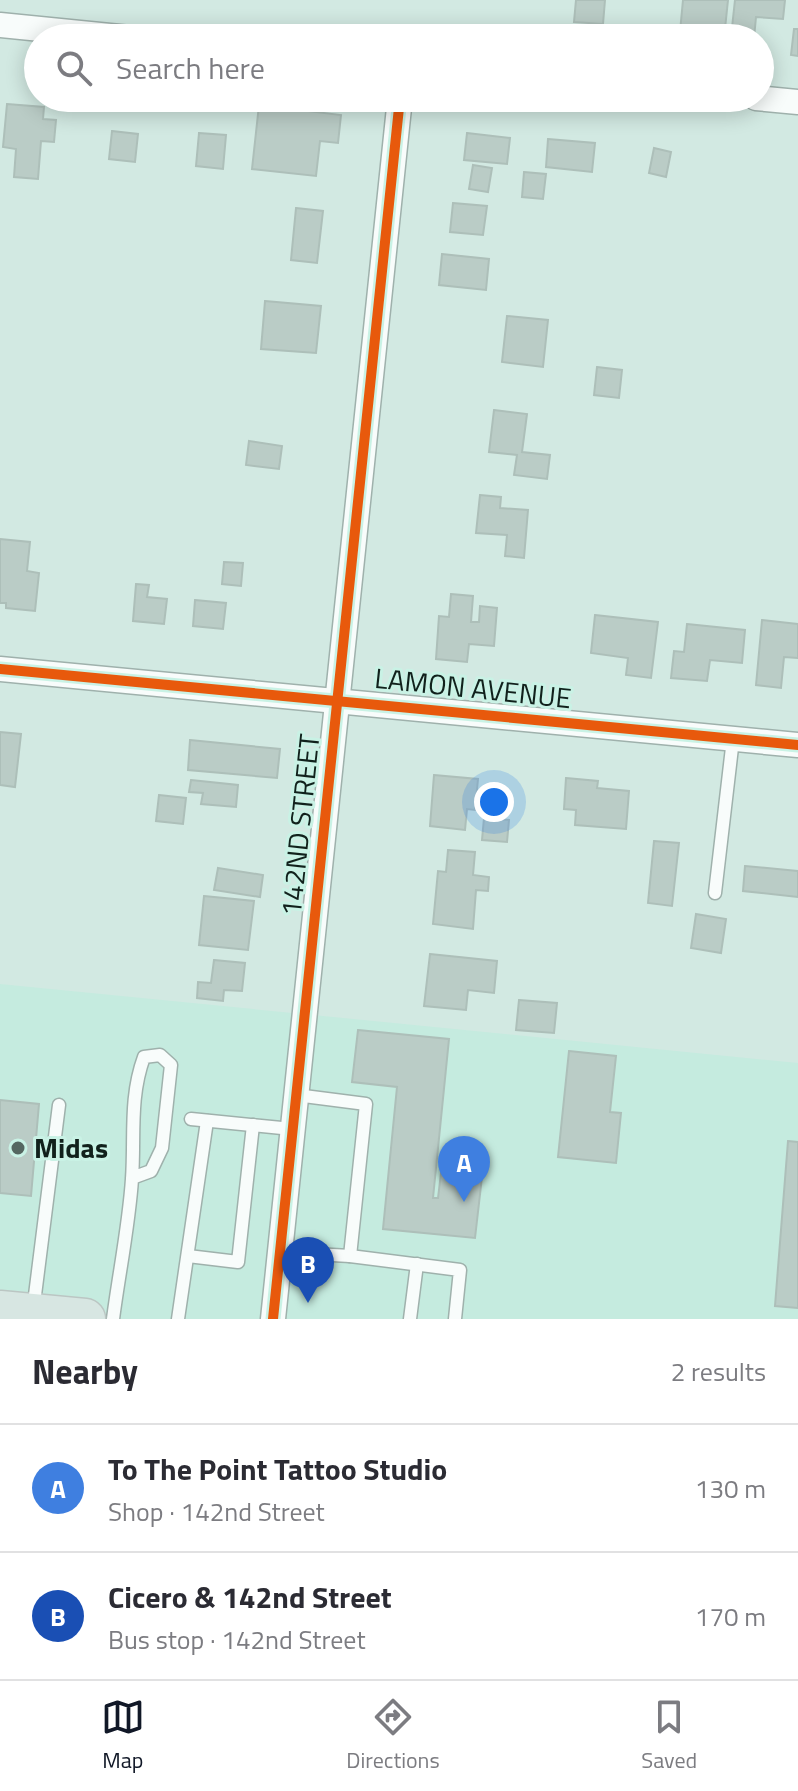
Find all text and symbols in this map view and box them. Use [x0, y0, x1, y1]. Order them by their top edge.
search box [24, 24, 774, 112]
text: Search here [116, 45, 265, 91]
icon: search [52, 46, 96, 90]
street label: LAMON AVENUE [373, 656, 573, 719]
street label: 142ND STREET [269, 731, 330, 918]
your location [474, 782, 514, 822]
place label: Midas [34, 1126, 108, 1169]
pin: A [438, 1136, 490, 1202]
marker: Midas [9, 1139, 27, 1157]
pin: B [282, 1237, 334, 1303]
text: Nearby [32, 1345, 138, 1397]
text: 2 results [671, 1352, 766, 1391]
text: To The Point Tattoo Studio [108, 1446, 447, 1492]
text: A [50, 1469, 66, 1508]
text: 130 m [695, 1469, 766, 1508]
text: Shop · 142nd Street [108, 1492, 325, 1531]
text: Cicero & 142nd Street [108, 1574, 392, 1620]
text: B [50, 1597, 66, 1636]
text: 170 m [695, 1597, 766, 1636]
text: Bus stop · 142nd Street [108, 1620, 366, 1659]
tab: Map [101, 1695, 145, 1777]
tab: Directions [346, 1695, 440, 1777]
tab: Saved [641, 1695, 697, 1777]

